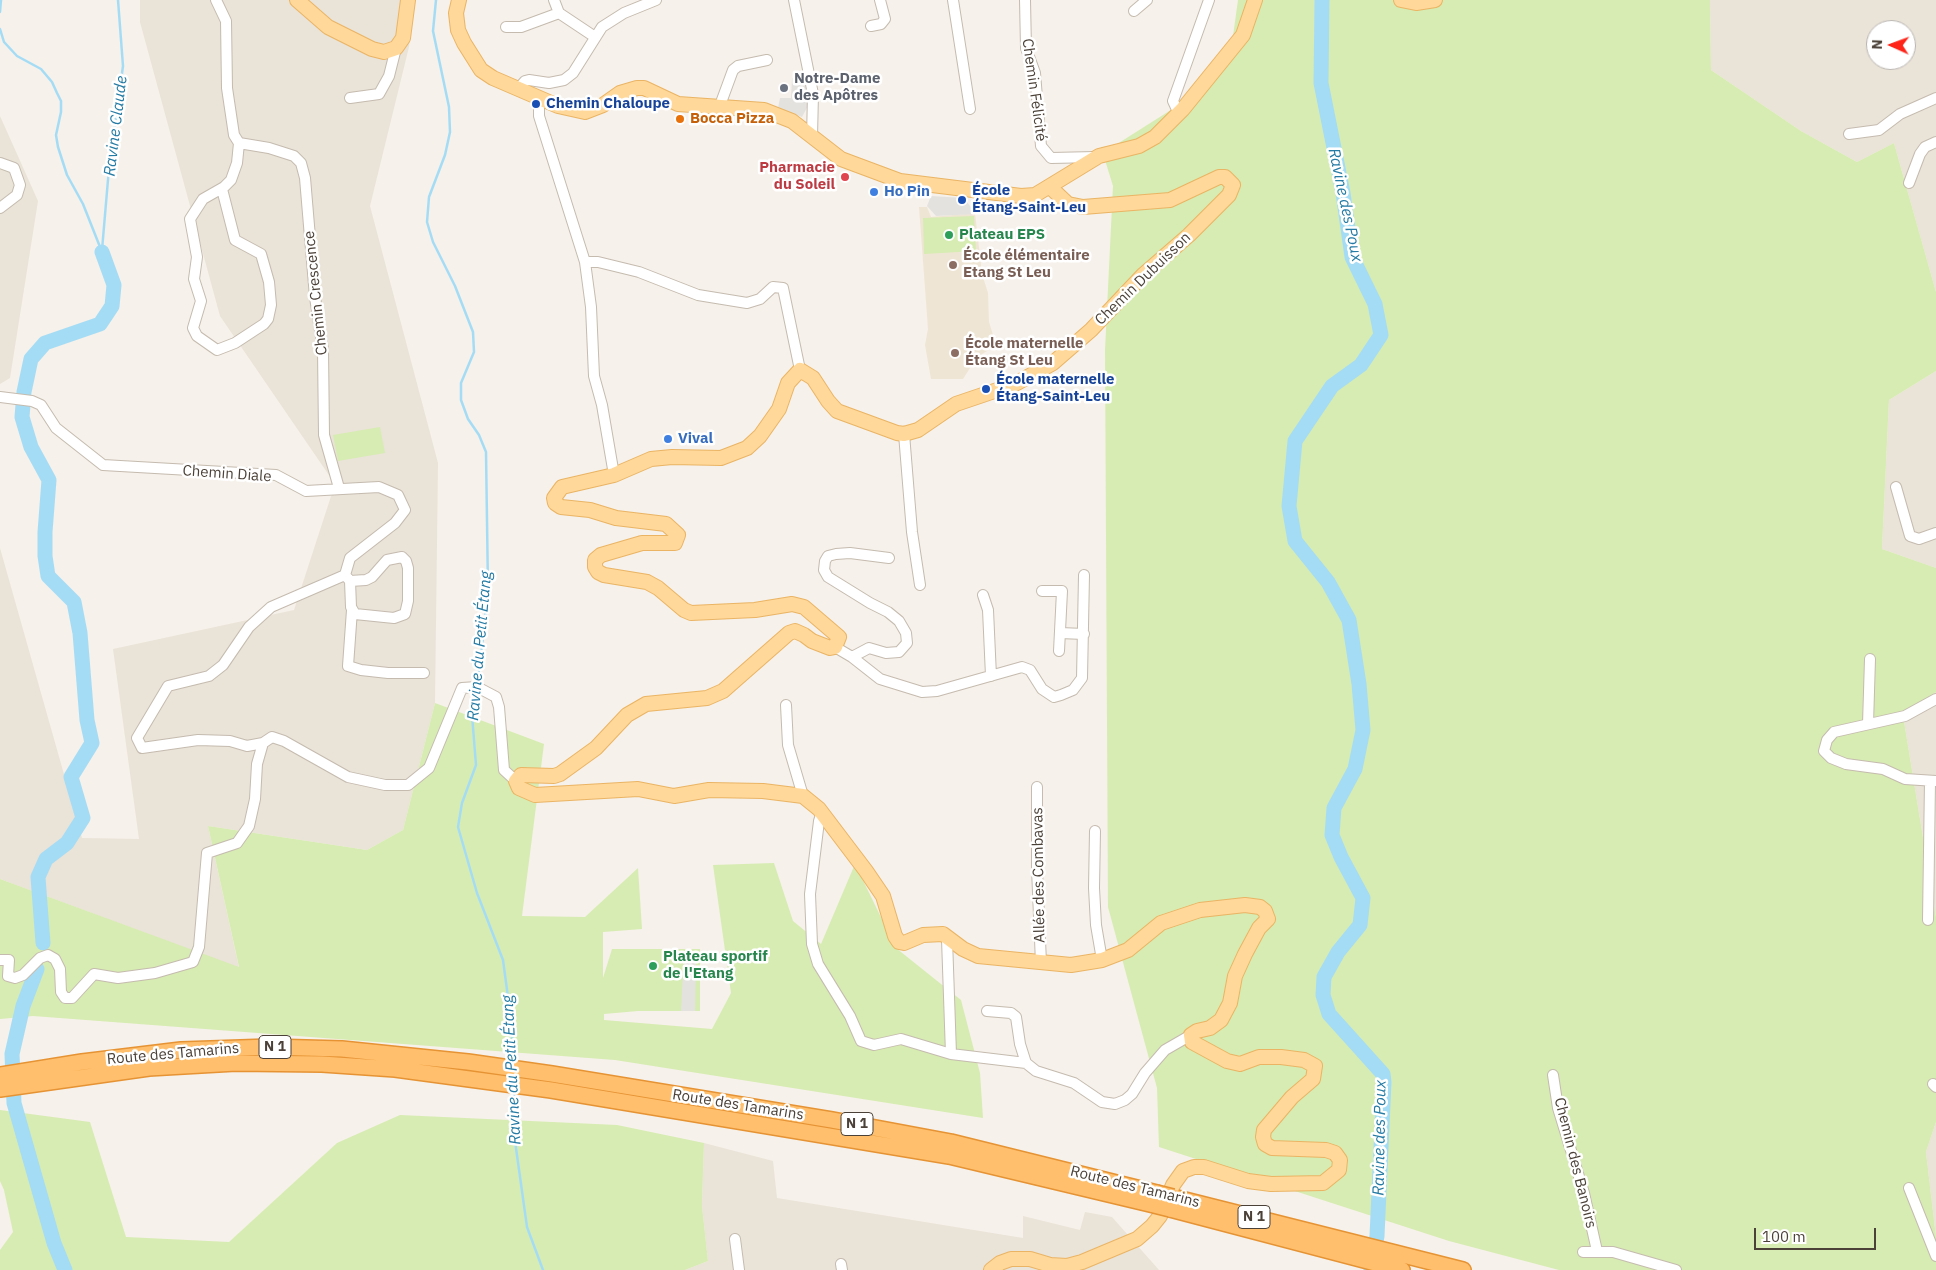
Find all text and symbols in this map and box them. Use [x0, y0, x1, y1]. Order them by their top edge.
north arrow [1866, 20, 1916, 70]
street label: Chemin Félicité [1018, 37, 1050, 143]
text: N [1868, 39, 1886, 50]
place label: Notre-Dame des Apôtres [794, 70, 880, 105]
water label: Ravine Claude [100, 75, 132, 177]
marker: Notre-Dame des Apôtres [778, 82, 790, 94]
place label: Chemin Chaloupe [546, 95, 670, 113]
marker: Chemin Chaloupe [530, 98, 542, 110]
place label: Bocca Pizza [690, 110, 774, 128]
marker: Bocca Pizza [674, 113, 686, 125]
water label: Ravine des Poux [1324, 147, 1366, 263]
place label: Pharmacie du Soleil [759, 159, 835, 194]
marker: Pharmacie du Soleil [839, 171, 851, 183]
place label: École Étang-Saint-Leu [972, 182, 1086, 217]
place label: Ho Pin [884, 183, 930, 201]
marker: Ho Pin [868, 186, 880, 198]
marker: École Étang-Saint-Leu [956, 194, 968, 206]
place label: Plateau EPS [959, 226, 1045, 244]
marker: Plateau EPS [943, 229, 955, 241]
street label: Chemin Dubuisson [1091, 229, 1195, 329]
street label: Chemin Crescence [301, 230, 331, 356]
place label: École élémentaire Etang St Leu [963, 247, 1090, 282]
marker: École élémentaire Etang St Leu [947, 259, 959, 271]
place label: École maternelle Étang St Leu [965, 335, 1083, 370]
marker: École maternelle Étang St Leu [949, 347, 961, 359]
place label: École maternelle Étang-Saint-Leu [996, 371, 1114, 406]
marker: École maternelle Étang-Saint-Leu [980, 383, 992, 395]
place label: Vival [678, 430, 713, 448]
marker: Vival [662, 433, 674, 445]
street label: Chemin Diale [182, 462, 272, 486]
water label: Ravine du Petit Étang [464, 570, 496, 722]
street label: Allée des Combavas [1029, 807, 1049, 943]
place label: Plateau sportif de l'Etang [663, 948, 768, 983]
marker: Plateau sportif de l'Etang [647, 960, 659, 972]
water label: Ravine du Petit Étang [498, 995, 526, 1145]
road number: N 1 [259, 1036, 291, 1058]
street label: Route des Tamarins [106, 1039, 240, 1069]
water label: Ravine des Poux [1369, 1080, 1391, 1196]
street label: Route des Tamarins [671, 1086, 805, 1124]
street label: Chemin des Banoirs [1550, 1096, 1600, 1230]
road number: N 1 [841, 1112, 873, 1136]
street label: Route des Tamarins [1068, 1162, 1202, 1212]
road number: N 1 [1238, 1206, 1270, 1228]
scale bar [1756, 1218, 1878, 1250]
text: 100 m [1762, 1227, 1806, 1246]

